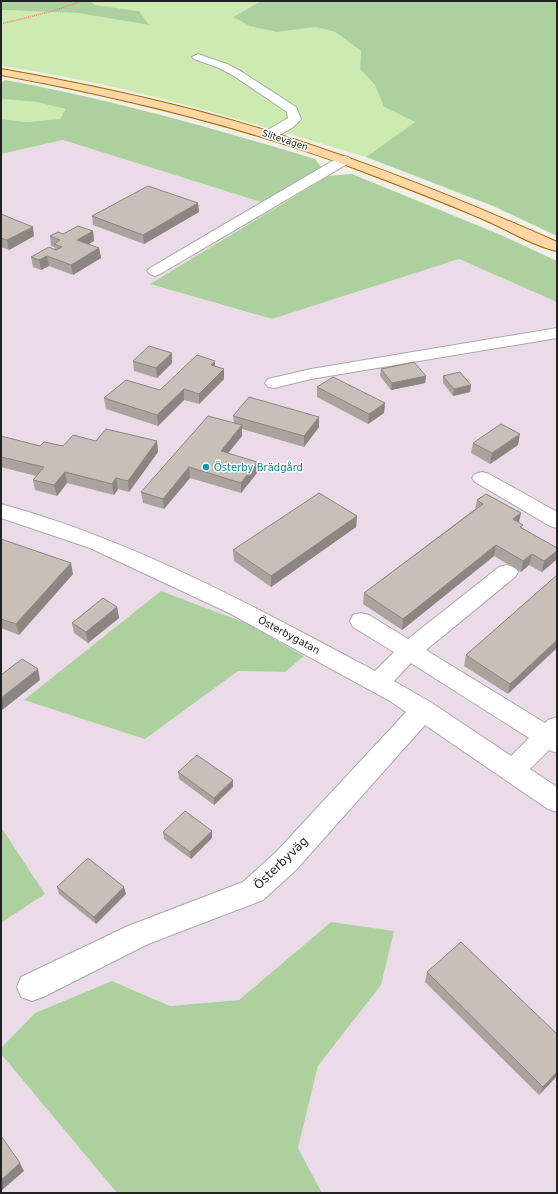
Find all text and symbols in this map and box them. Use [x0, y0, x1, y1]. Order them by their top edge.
street label: Slitevägen [261, 128, 309, 152]
place label: Österby Brädgård [214, 461, 303, 473]
marker: Österby Brädgård [201, 462, 211, 472]
street label: Österbygatan [256, 613, 322, 656]
street label: Österbyväg [250, 832, 311, 892]

